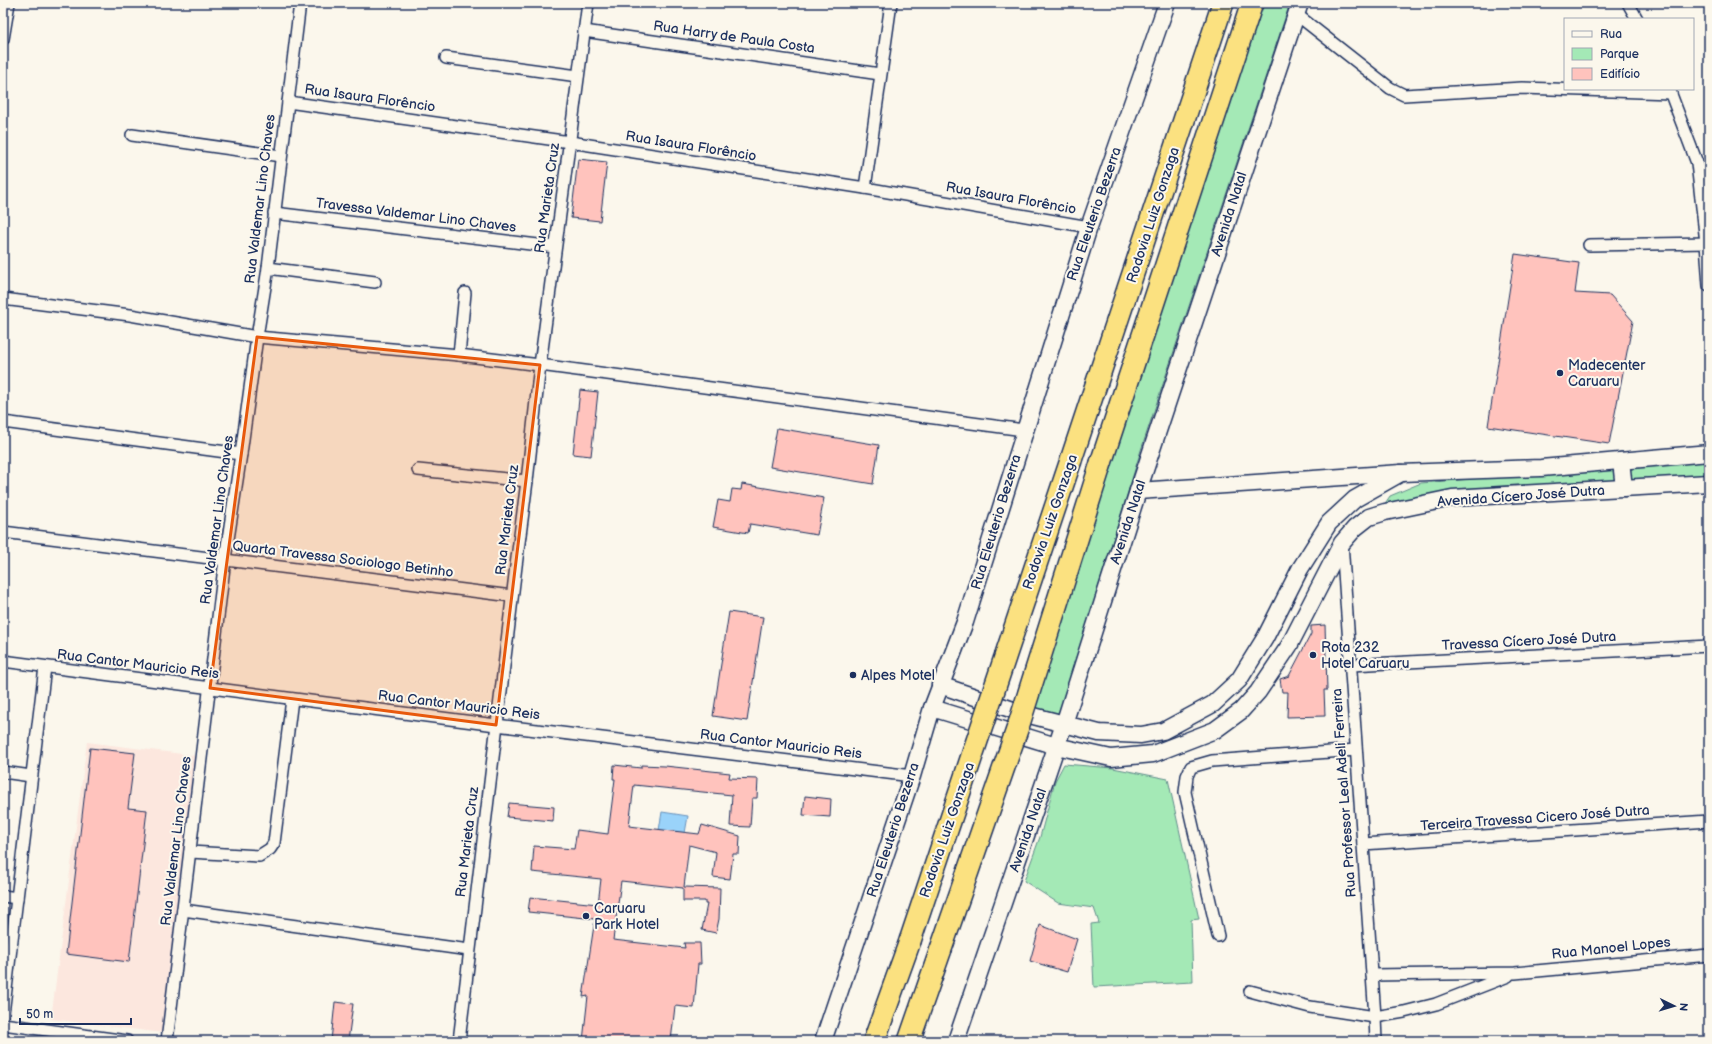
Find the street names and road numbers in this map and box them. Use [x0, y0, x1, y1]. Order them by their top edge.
street label: Rua Harry de Paula Costa [652, 17, 816, 57]
street label: Rua Isaura Florêncio [303, 80, 437, 116]
street label: Rua Valdemar Lino Chaves [241, 113, 279, 285]
street label: Rua Isaura Florêncio [624, 127, 758, 165]
street label: Rua Marieta Cruz [531, 141, 563, 254]
street label: Rua Eleuterio Bezerra [1063, 145, 1125, 283]
street label: Rodovia Luiz Gonzaga [1123, 145, 1183, 285]
street label: Avenida Natal [1207, 170, 1251, 258]
street label: Rua Isaura Florêncio [945, 178, 1078, 218]
street label: Travessa Valdemar Lino Chaves [315, 194, 517, 236]
street label: Rua Valdemar Lino Chaves [197, 434, 237, 606]
street label: Rua Eleuterio Bezerra [967, 452, 1025, 592]
street label: Rodovia Luiz Gonzaga [1019, 452, 1081, 592]
street label: Rua Marieta Cruz [492, 463, 522, 576]
street label: Avenida Natal [1106, 478, 1150, 566]
street label: Avenida Cícero José Dutra [1437, 482, 1605, 510]
street label: Quarta Travessa Sociologo Betinho [232, 537, 455, 581]
street label: Travessa Cícero José Dutra [1441, 628, 1617, 654]
street label: Rua Cantor Mauricio Reis [56, 646, 220, 682]
street label: Rua Cantor Mauricio Reis [377, 687, 541, 723]
street label: Rua Professor Leal Adeli Ferreira [1328, 688, 1360, 898]
street label: Rua Cantor Mauricio Reis [699, 726, 863, 762]
street label: Rua Valdemar Lino Chaves [157, 755, 195, 927]
street label: Rodovia Luiz Gonzaga [916, 760, 978, 900]
street label: Rua Eleuterio Bezerra [863, 761, 923, 899]
street label: Rua Marieta Cruz [452, 785, 482, 898]
street label: Avenida Natal [1006, 786, 1050, 874]
street label: Terceira Travessa Cicero José Dutra [1420, 802, 1650, 834]
street label: Rua Manoel Lopes [1551, 933, 1671, 963]

